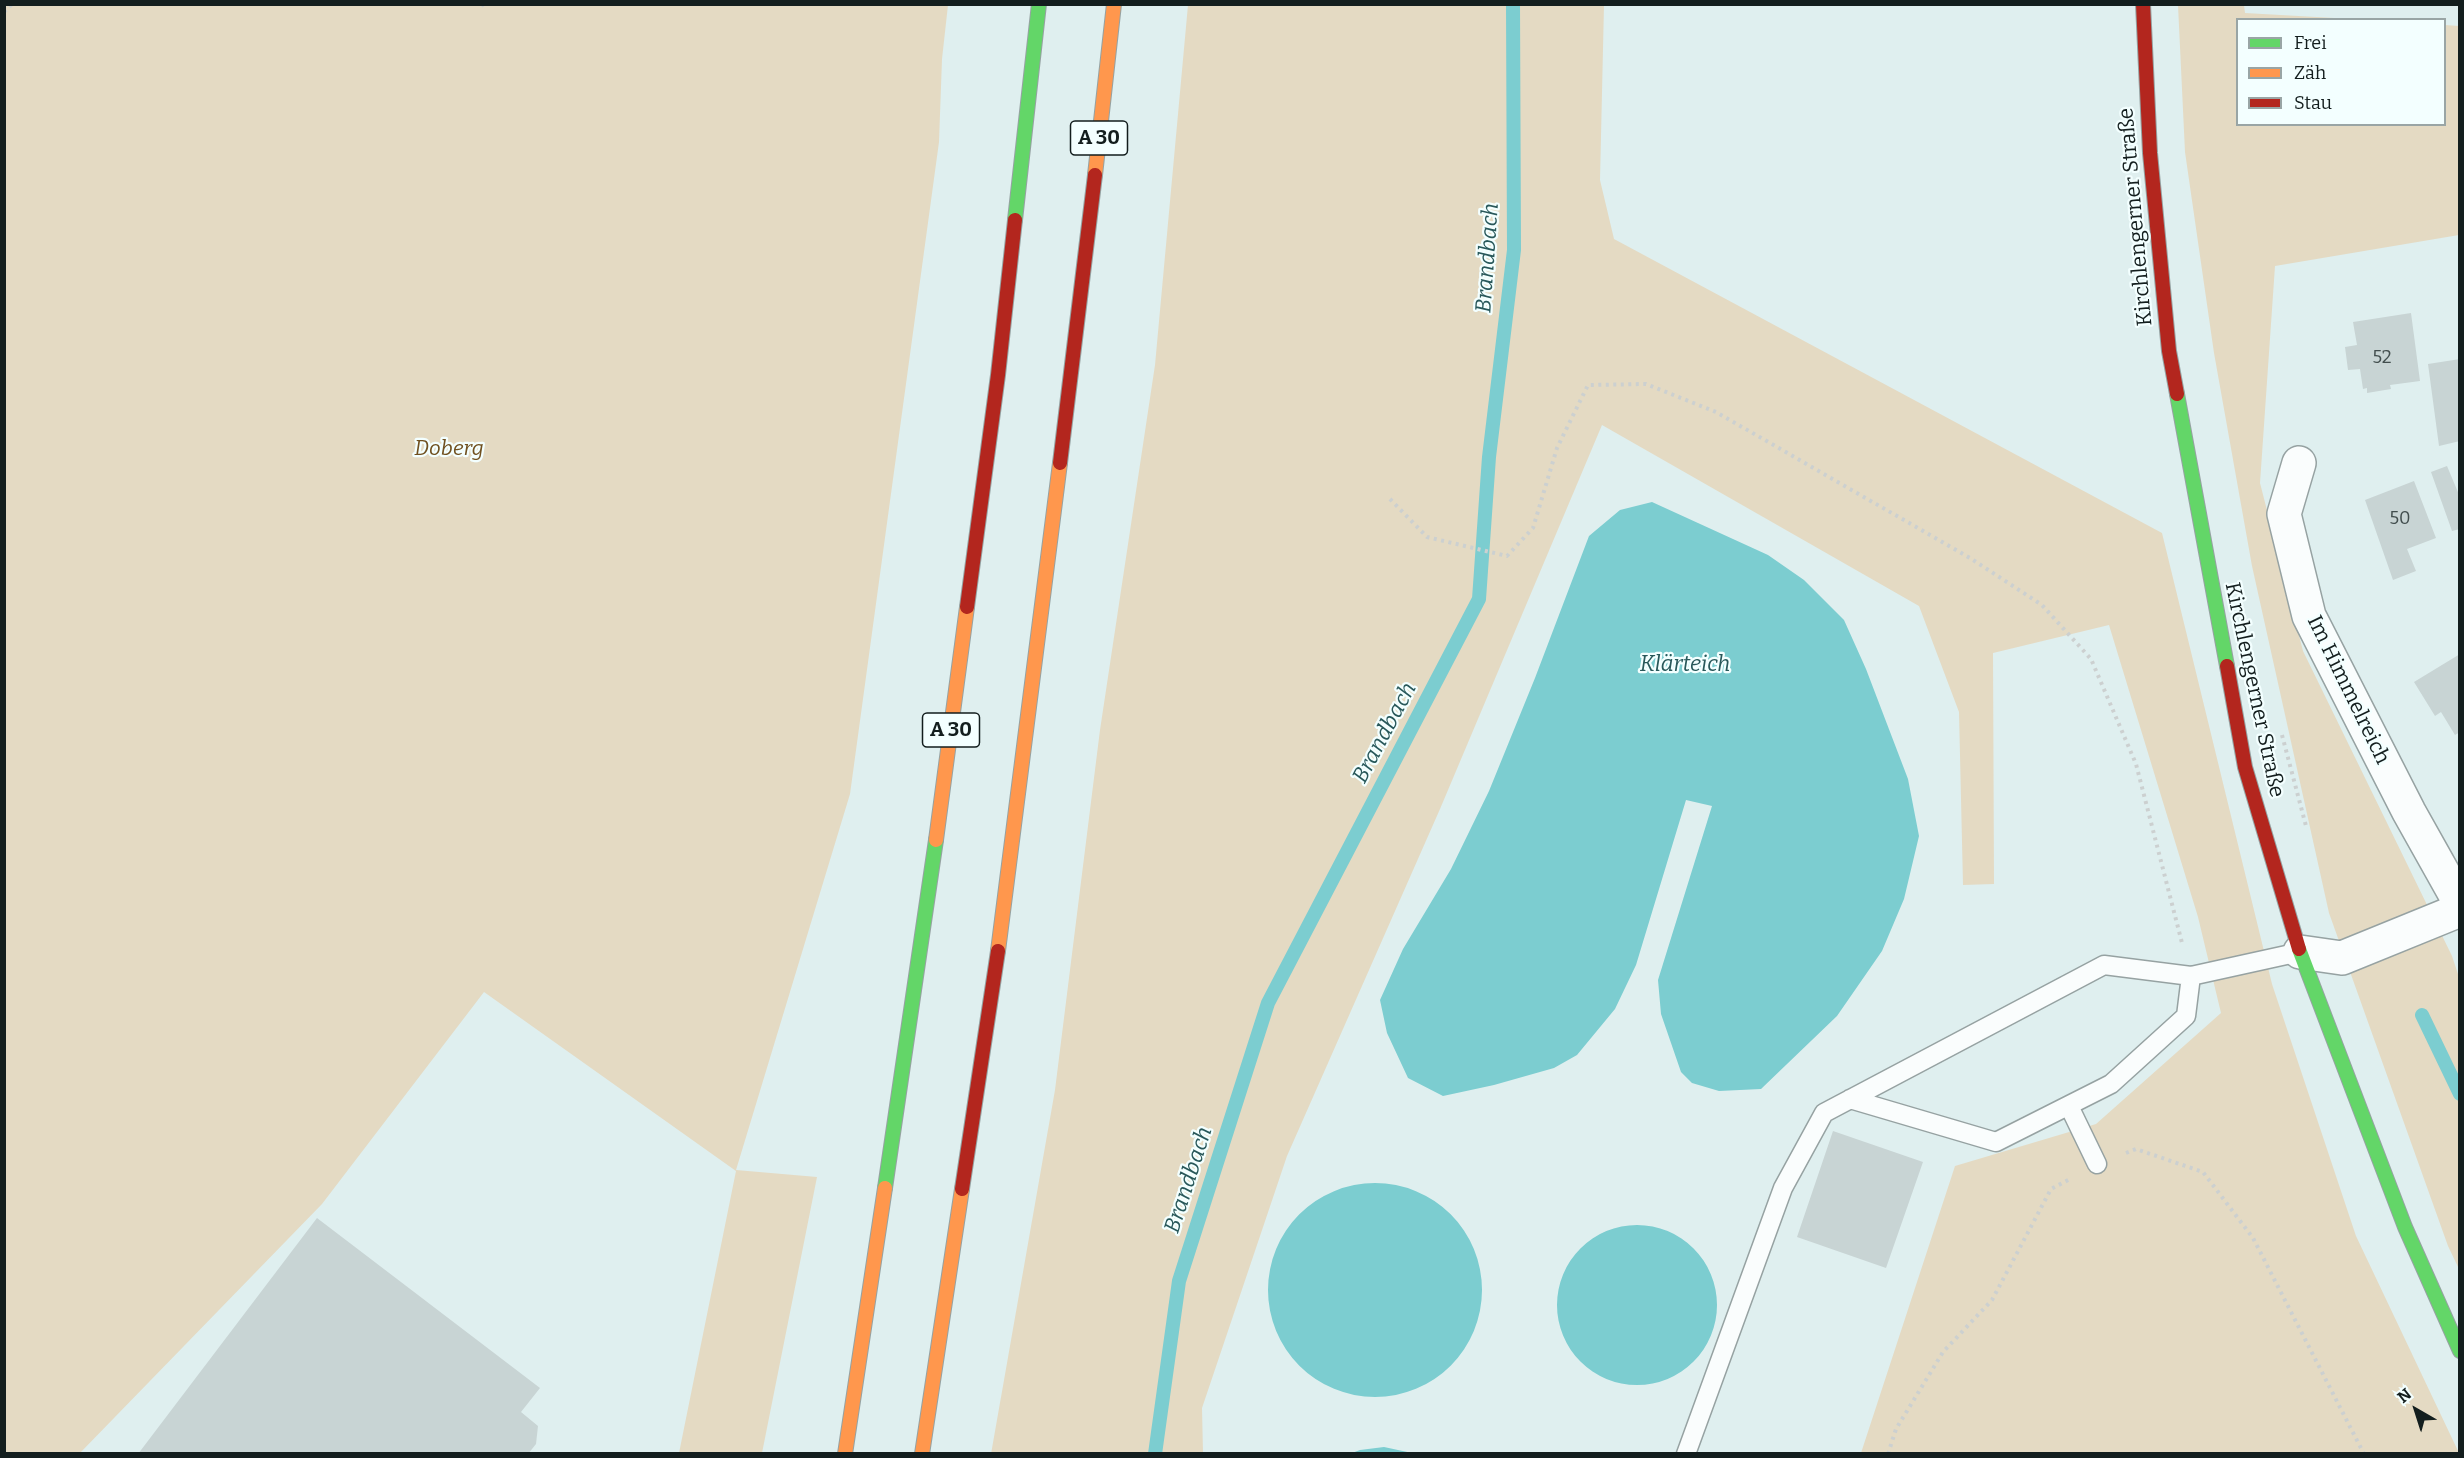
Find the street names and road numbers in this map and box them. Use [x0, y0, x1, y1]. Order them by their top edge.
street label: Kirchlengerner Straße [2114, 107, 2158, 327]
road number: A 30 [1070, 121, 1128, 155]
street label: Kirchlengerner Straße [2219, 580, 2289, 800]
street label: Im Himmelreich [2301, 612, 2395, 768]
road number: A 30 [922, 713, 980, 747]

